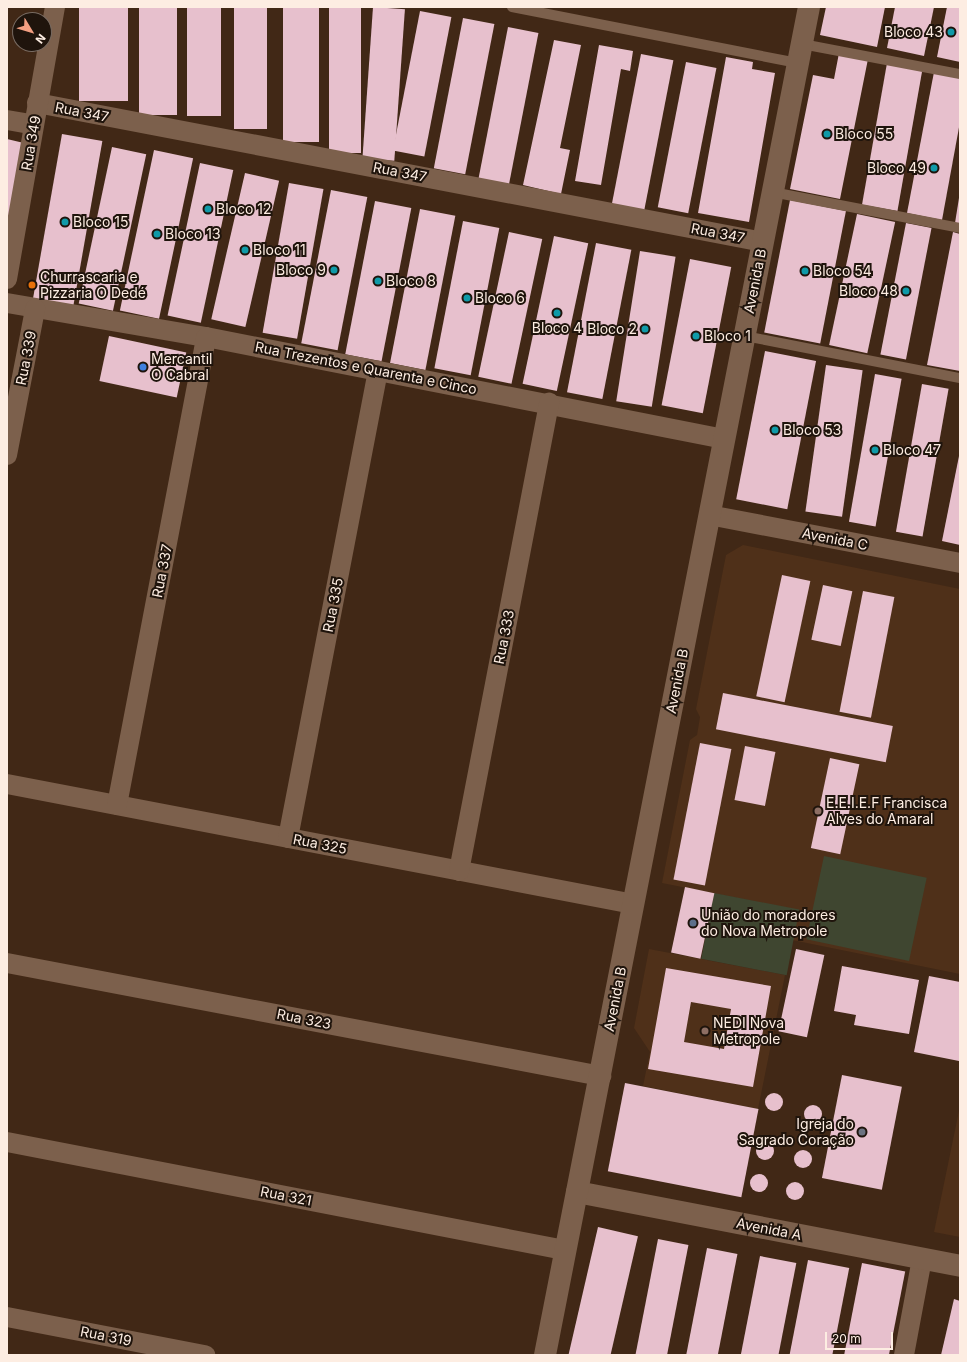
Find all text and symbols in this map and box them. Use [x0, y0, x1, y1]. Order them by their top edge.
north arrow [12, 12, 52, 52]
place label: Bloco 43 [884, 24, 943, 40]
marker: Bloco 43 [946, 27, 956, 37]
text: N [33, 31, 49, 46]
street label: Rua 347 [54, 99, 110, 125]
street label: Rua 349 [18, 114, 44, 172]
place label: Bloco 55 [835, 126, 893, 142]
marker: Bloco 55 [822, 129, 832, 139]
street label: Rua 347 [372, 159, 428, 185]
place label: Bloco 49 [867, 160, 926, 176]
marker: Bloco 49 [929, 163, 939, 173]
place label: Bloco 12 [216, 201, 272, 217]
marker: Bloco 12 [203, 204, 213, 214]
place label: Bloco 15 [73, 214, 128, 230]
marker: Bloco 15 [60, 217, 70, 227]
street label: Rua 347 [690, 220, 746, 246]
place label: Bloco 13 [165, 226, 221, 242]
marker: Bloco 13 [152, 229, 162, 239]
place label: Bloco 11 [253, 242, 306, 258]
marker: Bloco 11 [240, 245, 250, 255]
street label: Avenida B [740, 247, 770, 315]
place label: Bloco 9 [276, 262, 326, 278]
place label: Bloco 54 [813, 263, 872, 279]
marker: Bloco 9 [329, 265, 339, 275]
marker: Bloco 54 [800, 266, 810, 276]
place label: Churrascaria e Pizzaria O Dedé [40, 269, 146, 302]
place label: Bloco 8 [386, 273, 436, 289]
marker: Bloco 8 [373, 276, 383, 286]
marker: Churrascaria e Pizzaria O Dedé [27, 280, 37, 290]
place label: Bloco 48 [839, 283, 898, 299]
marker: Bloco 48 [901, 286, 911, 296]
place label: Bloco 6 [475, 290, 525, 306]
marker: Bloco 6 [462, 293, 472, 303]
marker: Bloco 4 [552, 308, 562, 318]
place label: Bloco 4 [532, 320, 582, 336]
place label: Bloco 2 [587, 321, 637, 337]
marker: Bloco 2 [640, 324, 650, 334]
place label: Bloco 1 [704, 328, 751, 344]
street label: Rua 339 [13, 329, 39, 387]
marker: Bloco 1 [691, 331, 701, 341]
street label: Rua Trezentos e Quarenta e Cinco [254, 338, 478, 398]
place label: Mercantil O Cabral [151, 351, 212, 384]
marker: Mercantil O Cabral [138, 362, 148, 372]
place label: Bloco 53 [783, 422, 841, 438]
marker: Bloco 53 [770, 425, 780, 435]
place label: Bloco 47 [883, 442, 941, 458]
marker: Bloco 47 [870, 445, 880, 455]
street label: Avenida C [801, 524, 869, 554]
street label: Rua 337 [149, 543, 175, 599]
street label: Rua 335 [320, 576, 346, 634]
street label: Rua 333 [491, 608, 517, 666]
street label: Avenida B [662, 647, 692, 715]
place label: E.E.I.E.F Francisca Alves do Amaral [826, 795, 947, 828]
marker: E.E.I.E.F Francisca Alves do Amaral [813, 806, 823, 816]
street label: Rua 325 [292, 831, 348, 857]
place label: União do moradores do Nova Metropole [701, 907, 836, 940]
marker: União do moradores do Nova Metropole [688, 918, 698, 928]
street label: Avenida B [600, 965, 630, 1033]
street label: Rua 323 [275, 1006, 333, 1032]
place label: NEDI Nova Metropole [713, 1015, 784, 1048]
marker: NEDI Nova Metropole [700, 1026, 710, 1036]
place label: Igreja do Sagrado Coração [738, 1116, 854, 1148]
marker: Igreja do Sagrado Coração [857, 1127, 867, 1137]
street label: Rua 321 [259, 1183, 313, 1209]
street label: Avenida A [735, 1214, 803, 1244]
street label: Rua 319 [79, 1323, 133, 1349]
scale bar [827, 1324, 895, 1350]
text: 20 m [832, 1331, 861, 1346]

